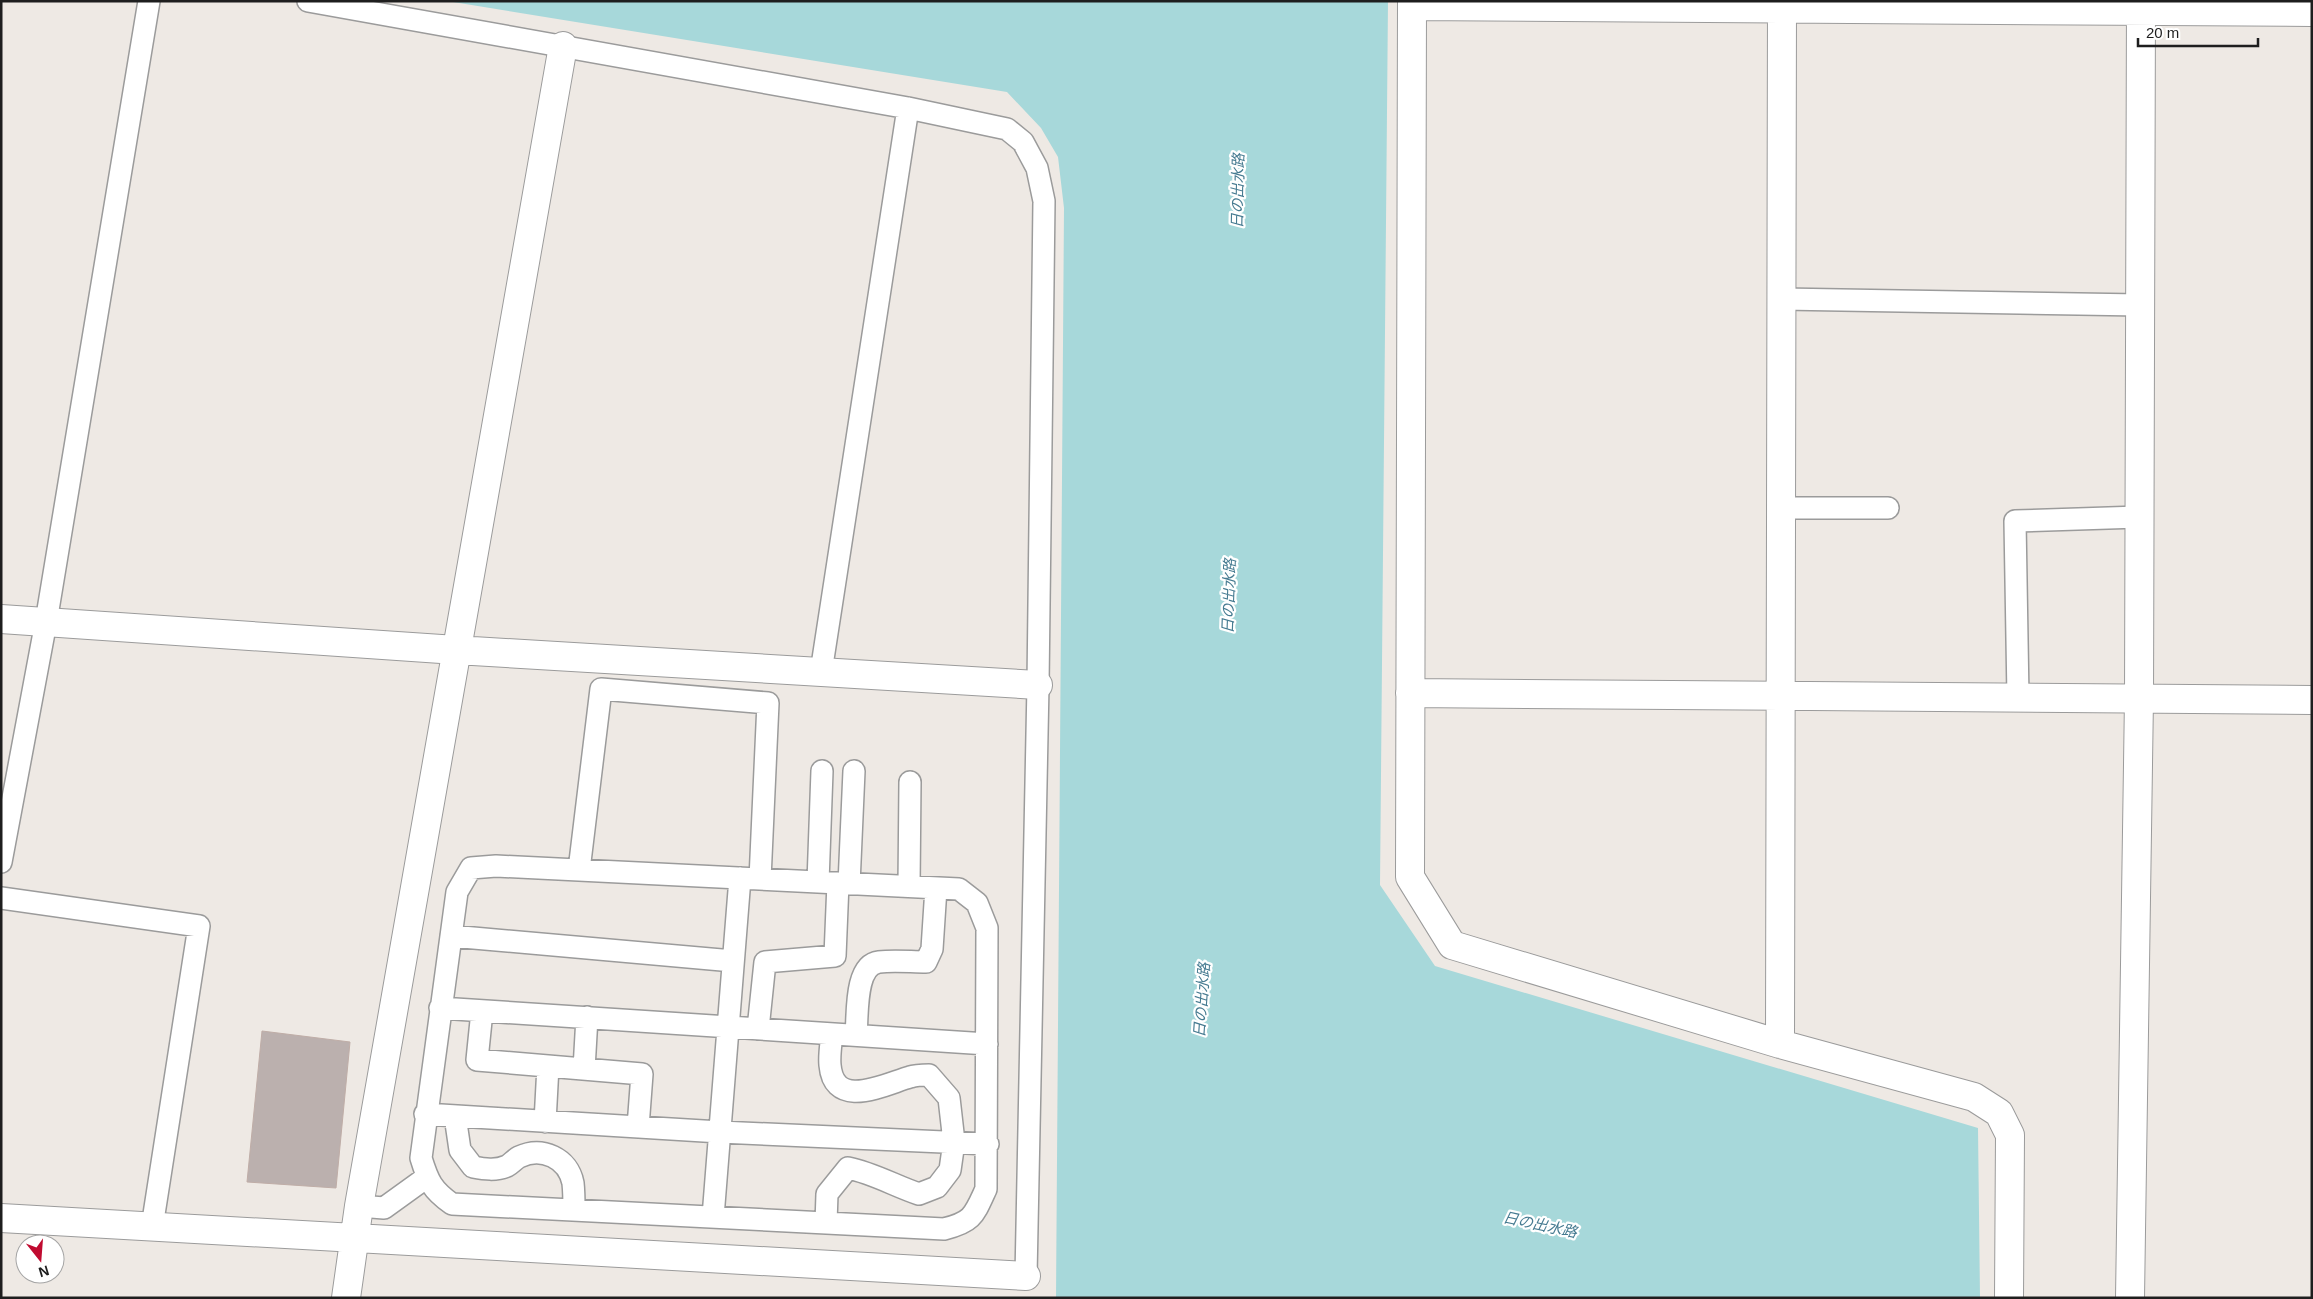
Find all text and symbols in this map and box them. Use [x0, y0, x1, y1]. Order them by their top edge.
scale bar [2138, 15, 2258, 47]
text: 20 m [2146, 24, 2179, 41]
water label: 日の出水路 [1228, 151, 1247, 229]
water label: 日の出水路 [1219, 556, 1238, 634]
water label: 日の出水路 [1190, 960, 1213, 1038]
water label: 日の出水路 [1502, 1208, 1581, 1241]
north arrow [15, 1234, 65, 1284]
text: N [37, 1262, 51, 1281]

